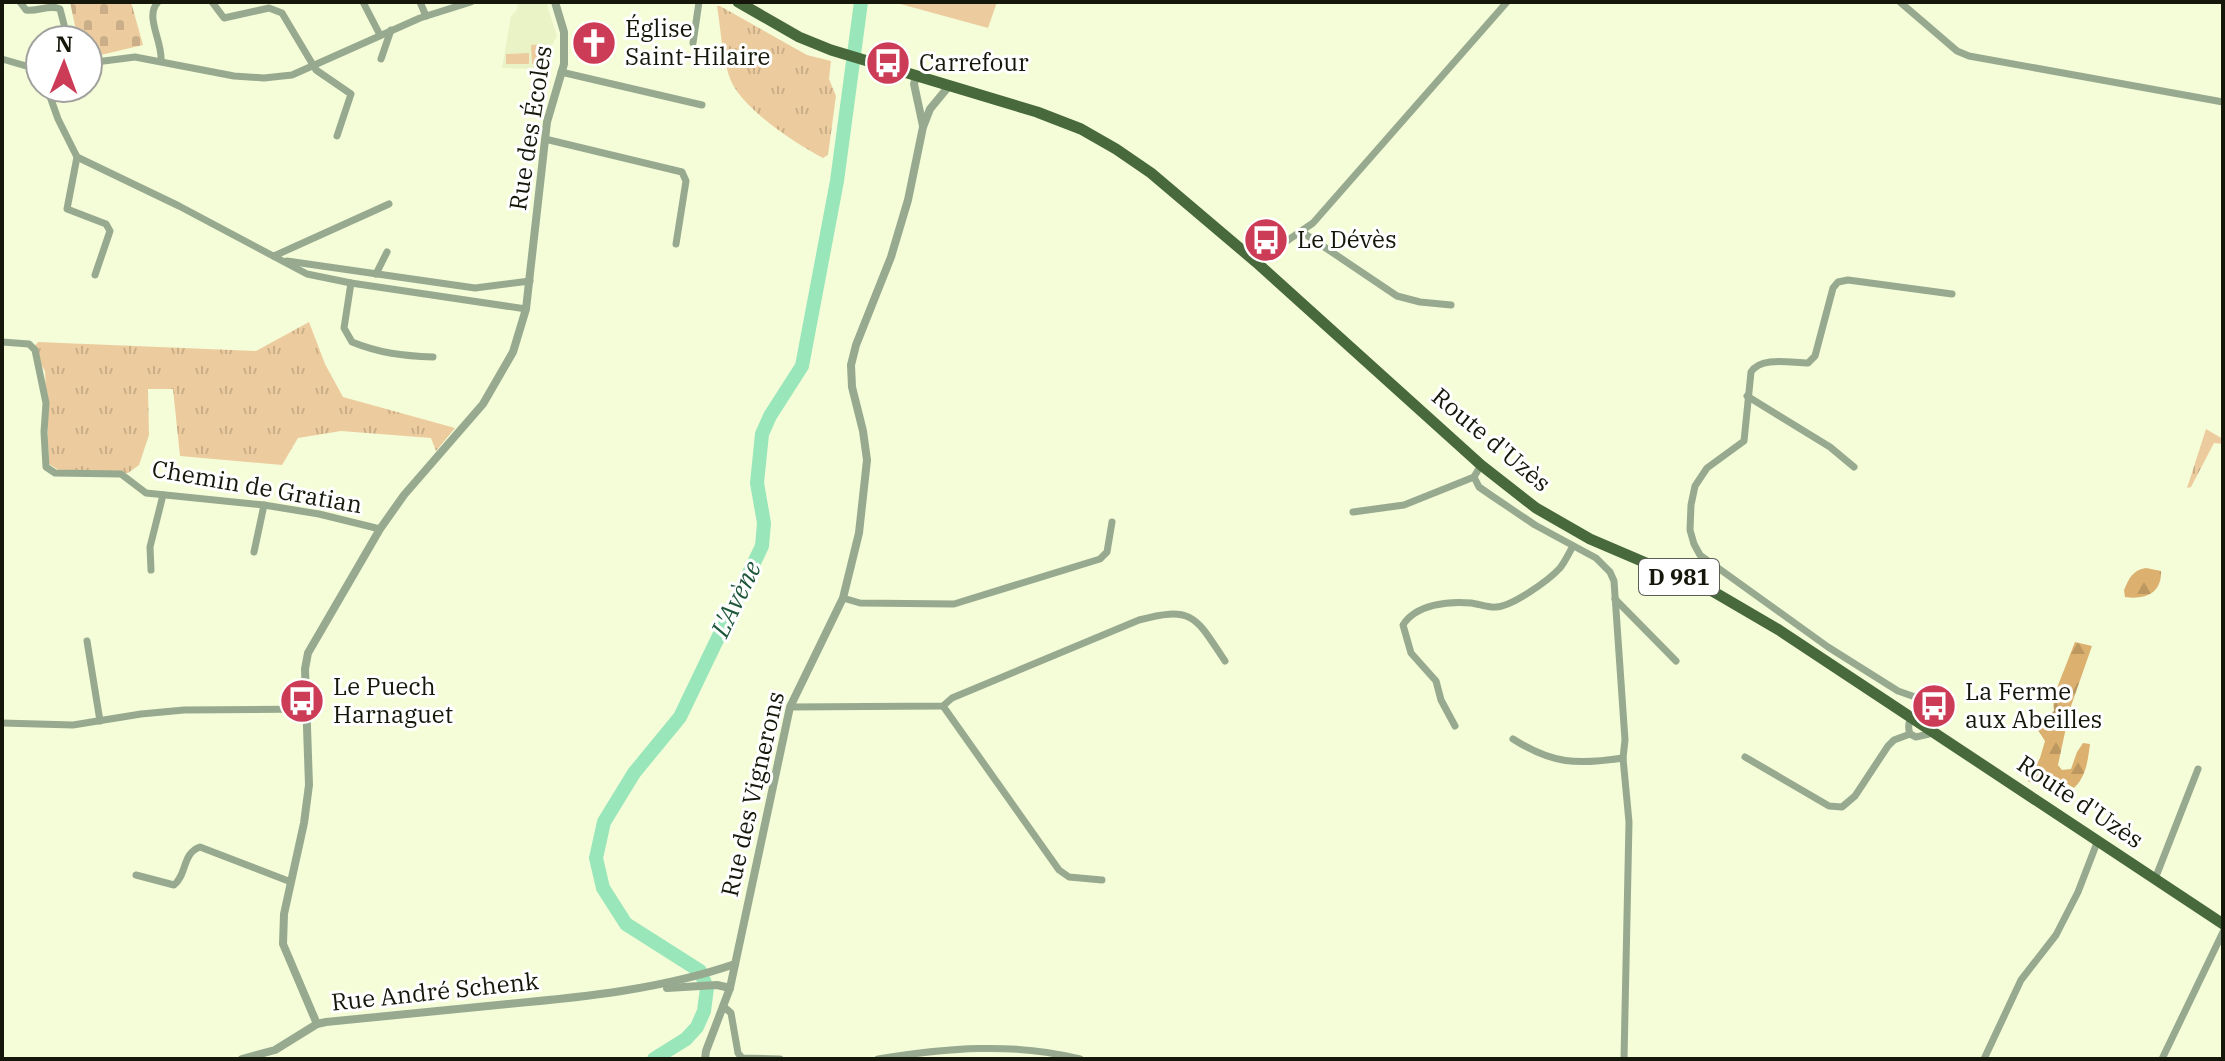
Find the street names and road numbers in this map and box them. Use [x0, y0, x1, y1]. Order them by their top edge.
street label: Rue des Écoles [501, 43, 559, 213]
street label: Route d'Uzès [1426, 380, 1558, 498]
street label: Chemin de Gratian [149, 452, 365, 520]
road number: D 981 [1639, 559, 1719, 595]
street label: Rue des Vignerons [713, 688, 791, 899]
street label: Route d'Uzès [2011, 747, 2150, 855]
street label: Rue André Schenk [330, 964, 540, 1018]

